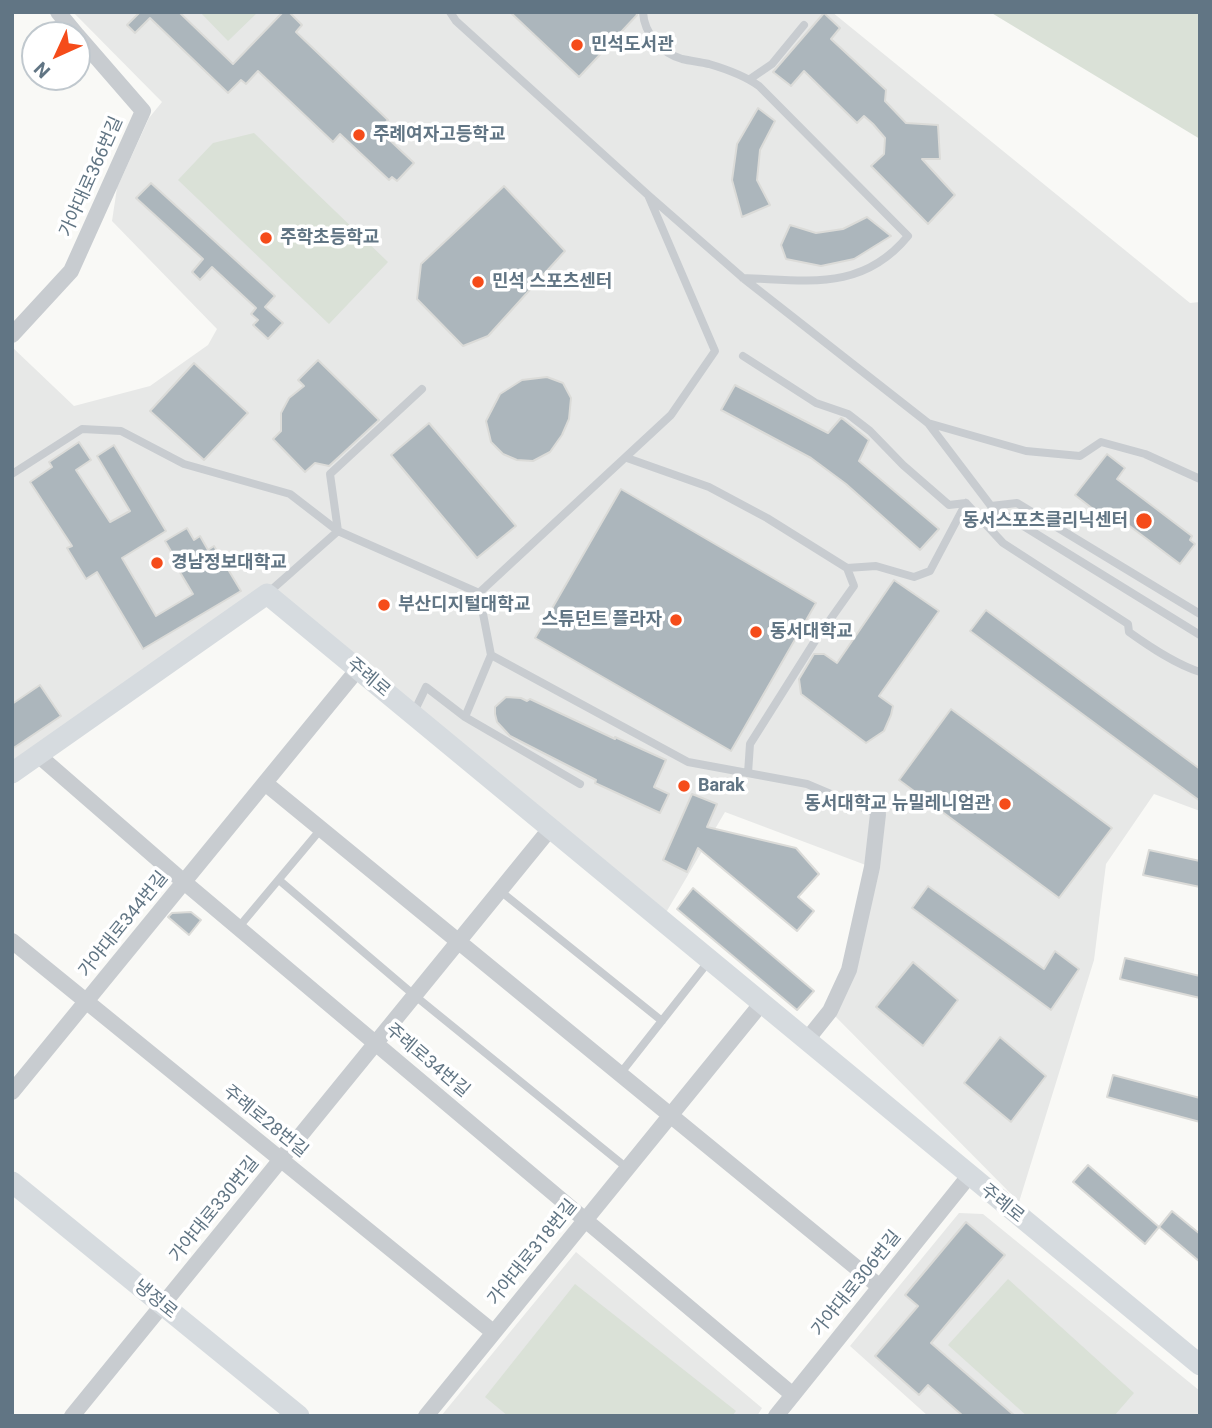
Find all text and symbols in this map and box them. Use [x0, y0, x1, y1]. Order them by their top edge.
north arrow [21, 21, 91, 91]
place label: 민석도서관 [591, 34, 674, 56]
marker: 민석도서관 [569, 37, 585, 53]
text: N [29, 57, 55, 83]
street label: 가야대로366번길 [56, 113, 128, 241]
place label: 주례여자고등학교 [373, 124, 505, 146]
marker: 주례여자고등학교 [351, 127, 367, 143]
place label: 주학초등학교 [280, 227, 379, 249]
marker: 주학초등학교 [258, 230, 274, 246]
place label: 민석 스포츠센터 [492, 271, 612, 293]
marker: 민석 스포츠센터 [470, 274, 486, 290]
place label: 동서스포츠클리닉센터 [962, 510, 1128, 532]
marker: 동서스포츠클리닉센터 [1134, 511, 1154, 531]
place label: 경남정보대학교 [171, 552, 287, 574]
marker: 경남정보대학교 [149, 555, 165, 571]
place label: 부산디지털대학교 [398, 594, 530, 616]
marker: 부산디지털대학교 [376, 597, 392, 613]
place label: 스튜던트 플라자 [542, 609, 662, 631]
marker: 스튜던트 플라자 [668, 612, 684, 628]
place label: 동서대학교 [770, 621, 853, 643]
marker: 동서대학교 [748, 624, 764, 640]
street label: 주례로 [342, 654, 394, 702]
place label: Barak [698, 775, 745, 797]
marker: Barak [676, 778, 692, 794]
place label: 동서대학교 뉴밀레니엄관 [804, 793, 991, 815]
marker: 동서대학교 뉴밀레니엄관 [997, 796, 1013, 812]
street label: 가야대로344번길 [75, 868, 173, 982]
street label: 주례로34번길 [381, 1020, 473, 1102]
street label: 주례로28번길 [218, 1081, 312, 1163]
street label: 가야대로330번길 [166, 1153, 264, 1267]
street label: 주례로 [976, 1180, 1028, 1228]
street label: 가야대로318번길 [484, 1196, 582, 1310]
street label: 가야대로306번길 [808, 1227, 906, 1341]
street label: 냉정로 [129, 1276, 181, 1324]

